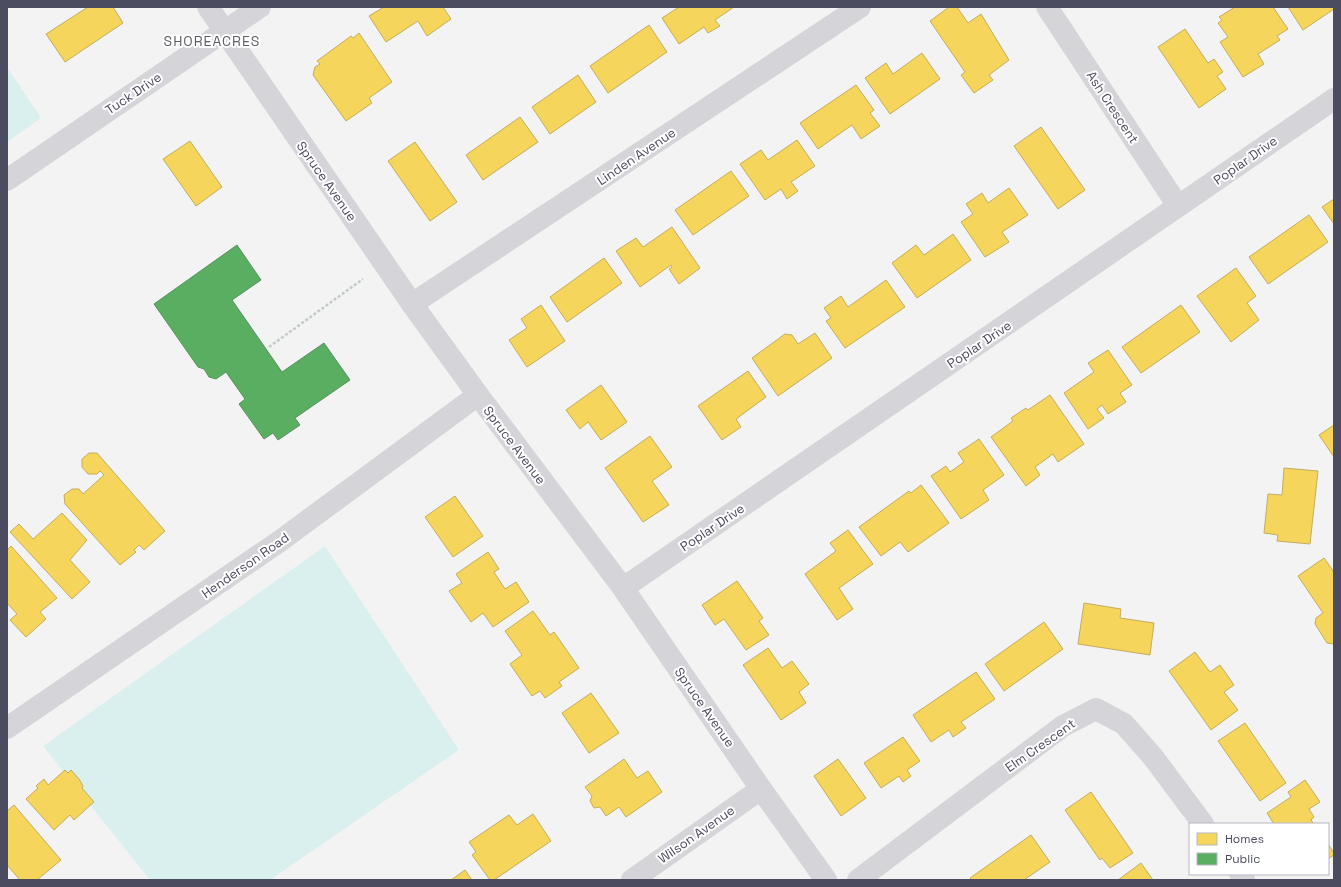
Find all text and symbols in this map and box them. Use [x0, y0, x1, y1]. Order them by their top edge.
district label: SHOREACRES [164, 32, 260, 50]
street label: Ash Crescent [1083, 68, 1142, 147]
street label: Tuck Drive [102, 69, 165, 118]
street label: Linden Avenue [594, 124, 679, 189]
street label: Poplar Drive [1210, 132, 1280, 189]
street label: Spruce Avenue [293, 138, 360, 225]
street label: Poplar Drive [944, 317, 1015, 372]
street label: Spruce Avenue [480, 403, 550, 488]
street label: Poplar Drive [677, 500, 748, 555]
street label: Henderson Road [198, 529, 292, 602]
street label: Spruce Avenue [671, 664, 738, 751]
street label: Elm Crescent [1002, 715, 1079, 776]
street label: Wilson Avenue [655, 802, 738, 867]
legend [1189, 823, 1329, 875]
text: Homes [1225, 831, 1264, 847]
text: Public [1225, 851, 1260, 867]

